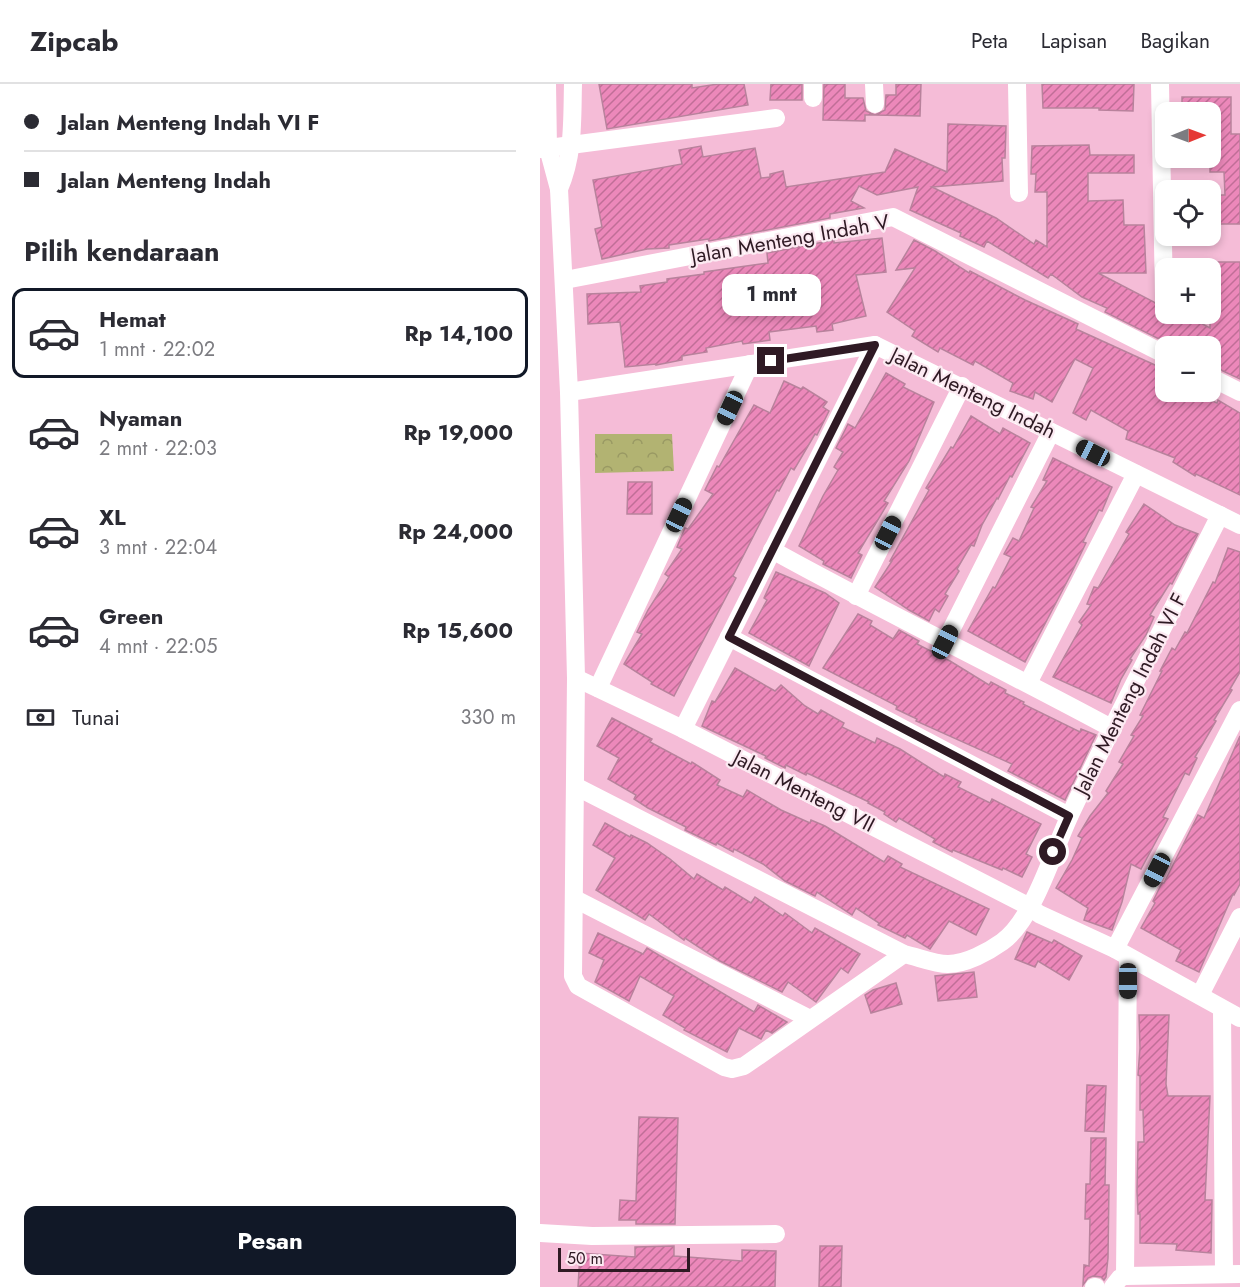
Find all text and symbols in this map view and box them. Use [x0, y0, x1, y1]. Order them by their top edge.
text: Zipcab [30, 21, 119, 62]
text: Peta [971, 26, 1008, 56]
text: Lapisan [1041, 26, 1107, 56]
text: Bagikan [1140, 26, 1210, 56]
north arrow [1155, 102, 1221, 168]
map controls [1155, 102, 1221, 402]
text: Jalan Menteng Indah VI F [60, 106, 320, 138]
text: Jalan Menteng Indah [60, 164, 271, 196]
button: locate [1155, 180, 1221, 246]
street label: Jalan Menteng Indah V [686, 207, 892, 272]
text: Pilih kendaraan [24, 232, 220, 271]
button: + [1155, 258, 1221, 324]
callout: 1 mnt [722, 274, 820, 316]
text: 1 mnt [746, 280, 797, 309]
text: Hemat [99, 303, 166, 335]
icon: car [27, 306, 81, 360]
text: Rp 14,100 [405, 317, 513, 349]
text: 1 mnt · 22:02 [99, 335, 215, 364]
button: − [1155, 336, 1221, 402]
street label: Jalan Menteng Indah [883, 339, 1061, 446]
route end [757, 347, 784, 374]
car [714, 388, 746, 428]
text: Nyaman [99, 402, 182, 434]
icon: car [27, 405, 81, 459]
text: Rp 19,000 [403, 416, 513, 448]
text: 2 mnt · 22:03 [99, 434, 217, 463]
car [1073, 437, 1113, 469]
car [663, 495, 695, 535]
text: XL [99, 501, 126, 533]
icon: car [27, 504, 81, 558]
car [872, 513, 904, 553]
text: Rp 24,000 [398, 515, 513, 547]
text: 3 mnt · 22:04 [99, 533, 217, 562]
street label: Jalan Menteng Indah VI F [1065, 588, 1194, 803]
text: Green [99, 600, 163, 632]
icon: car [27, 603, 81, 657]
text: Rp 15,600 [402, 614, 513, 646]
car [929, 622, 961, 662]
text: 4 mnt · 22:05 [99, 632, 218, 661]
icon: cash [24, 701, 57, 734]
text: Tunai [72, 701, 120, 733]
text: 330 m [461, 703, 516, 732]
street label: Jalan Menteng VII [725, 741, 880, 840]
route start [1039, 838, 1066, 865]
car [1141, 850, 1173, 890]
car [1119, 963, 1137, 999]
button: Pesan [24, 1206, 516, 1275]
scale bar [558, 1245, 690, 1272]
text: 50 m [567, 1247, 603, 1270]

